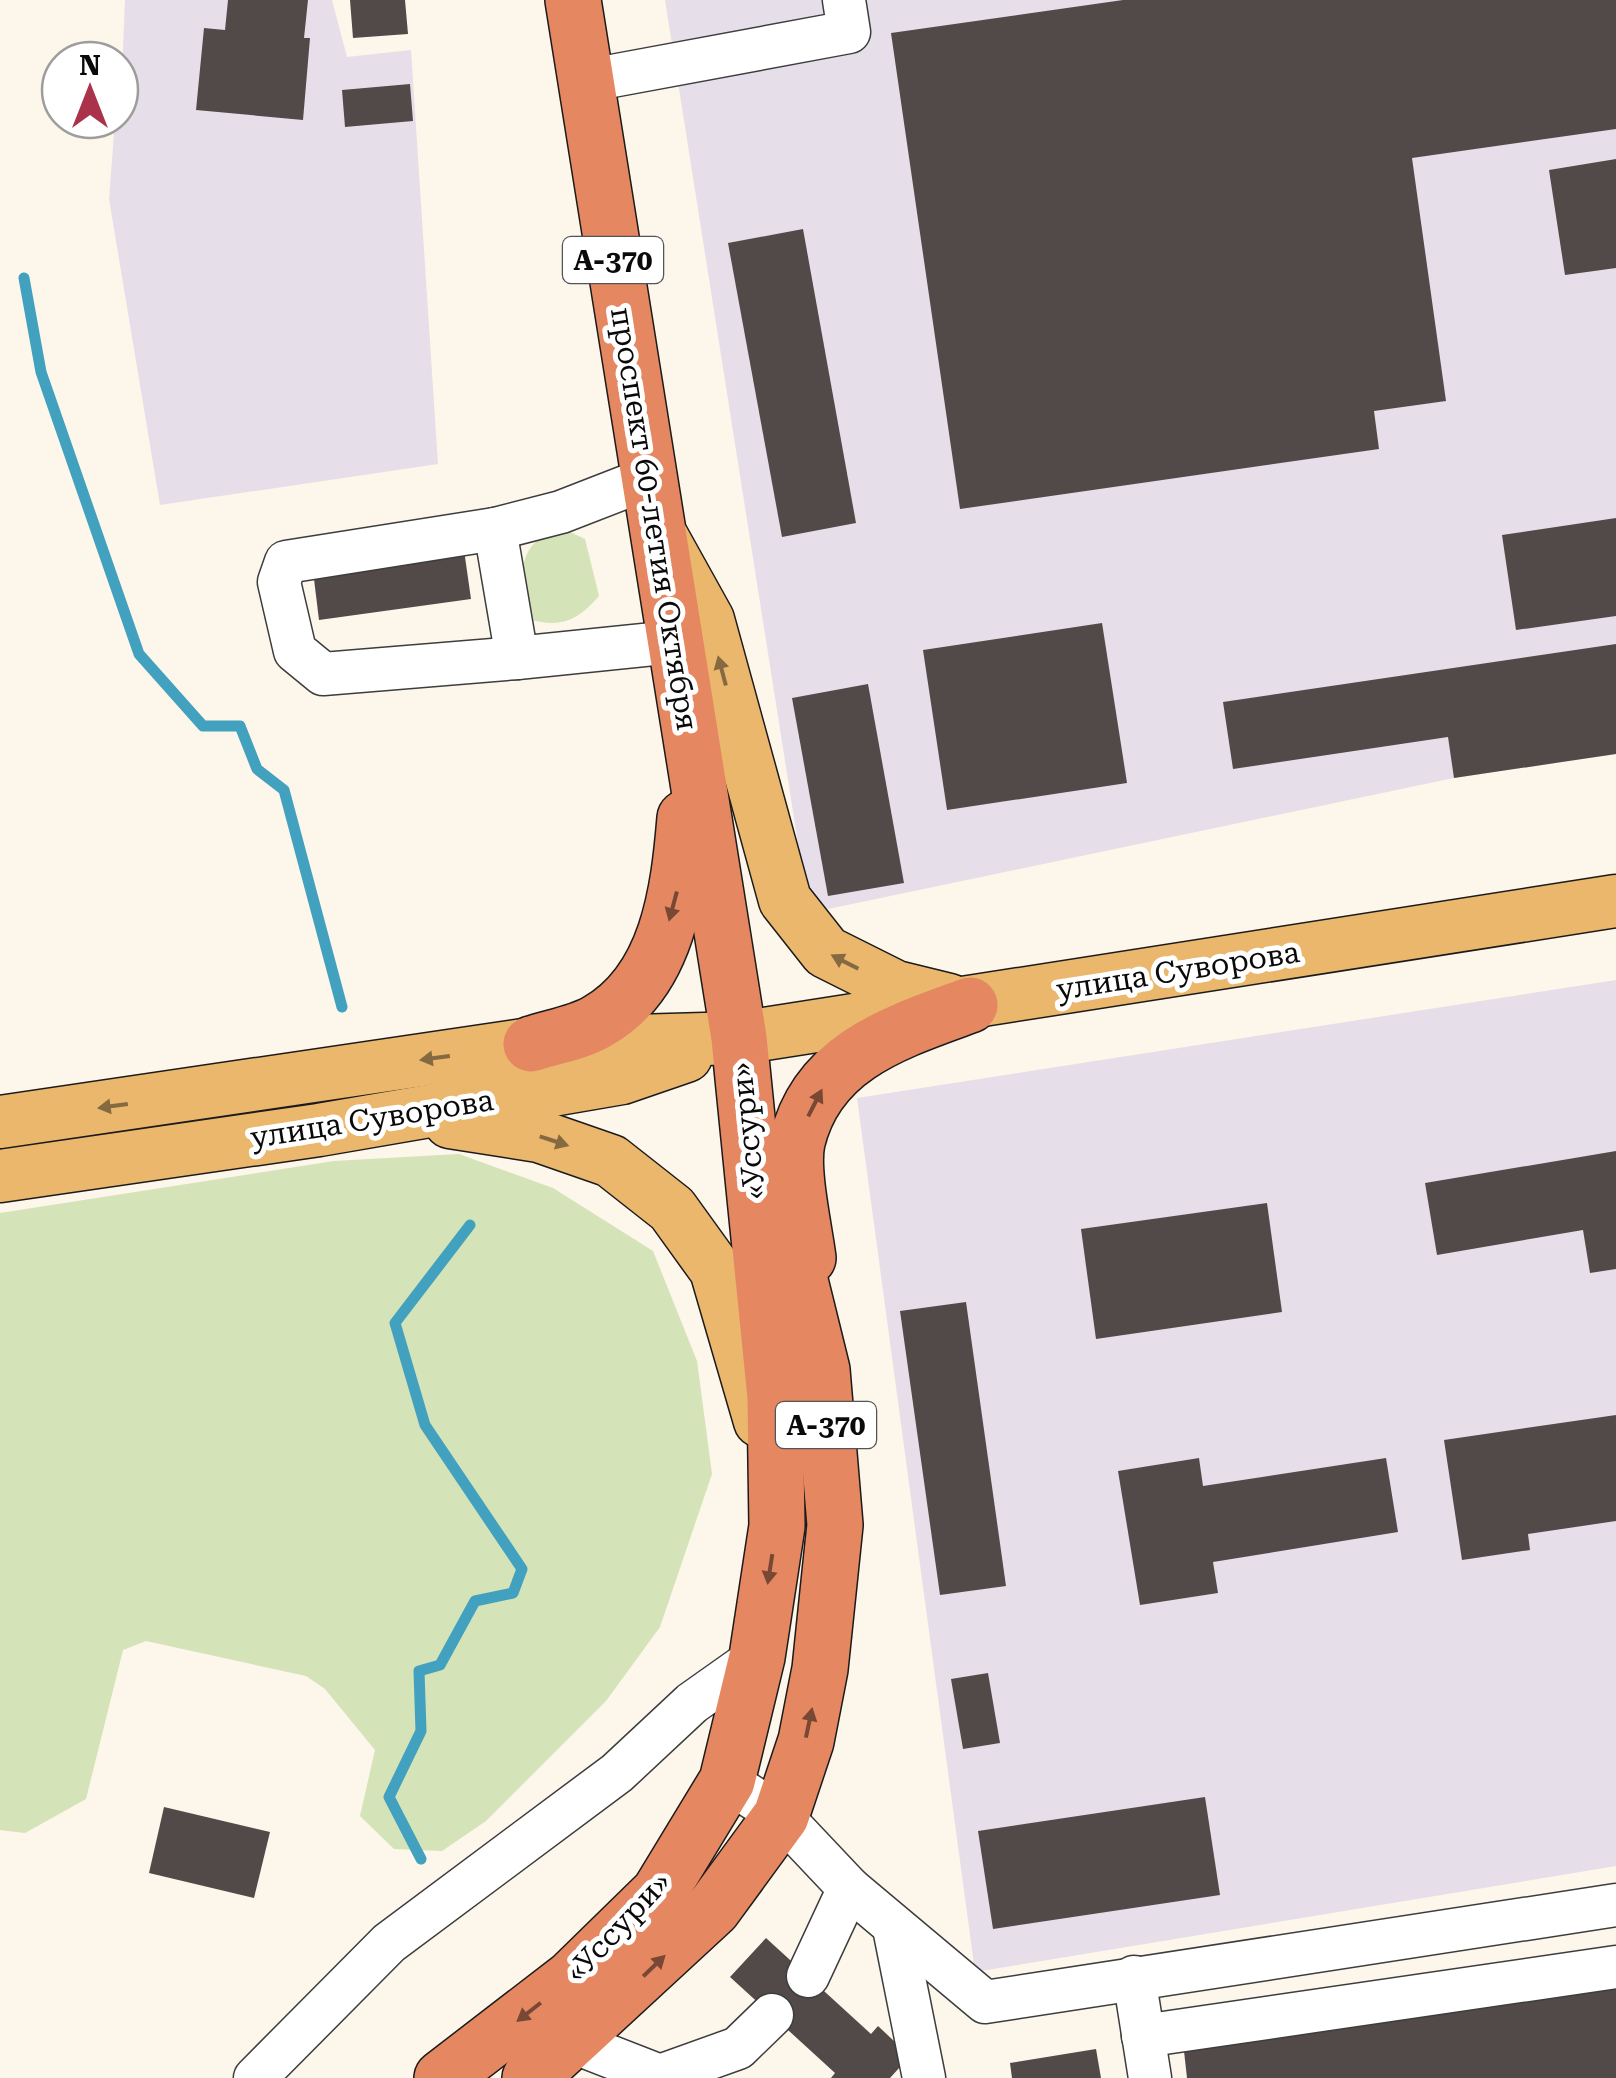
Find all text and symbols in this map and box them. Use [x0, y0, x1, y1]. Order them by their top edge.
north arrow [40, 40, 140, 140]
text: N [79, 49, 101, 82]
road number: А-370 [563, 237, 663, 283]
street label: проспект 60-летия Октября [604, 305, 705, 733]
one-way arrow [714, 656, 729, 686]
one-way arrow [664, 891, 680, 922]
street label: улица Суворова [1054, 934, 1302, 1007]
one-way arrow [830, 954, 859, 971]
one-way arrow [418, 1051, 450, 1067]
street label: «Уссури» [723, 1061, 772, 1201]
street label: улица Суворова [248, 1082, 496, 1155]
one-way arrow [806, 1089, 823, 1117]
one-way arrow [97, 1098, 128, 1114]
one-way arrow [539, 1135, 569, 1150]
road number: А-370 [776, 1402, 876, 1448]
one-way arrow [762, 1554, 778, 1586]
one-way arrow [802, 1707, 818, 1738]
street label: «Уссури» [558, 1864, 677, 1989]
one-way arrow [642, 1954, 666, 1978]
one-way arrow [516, 2001, 542, 2022]

